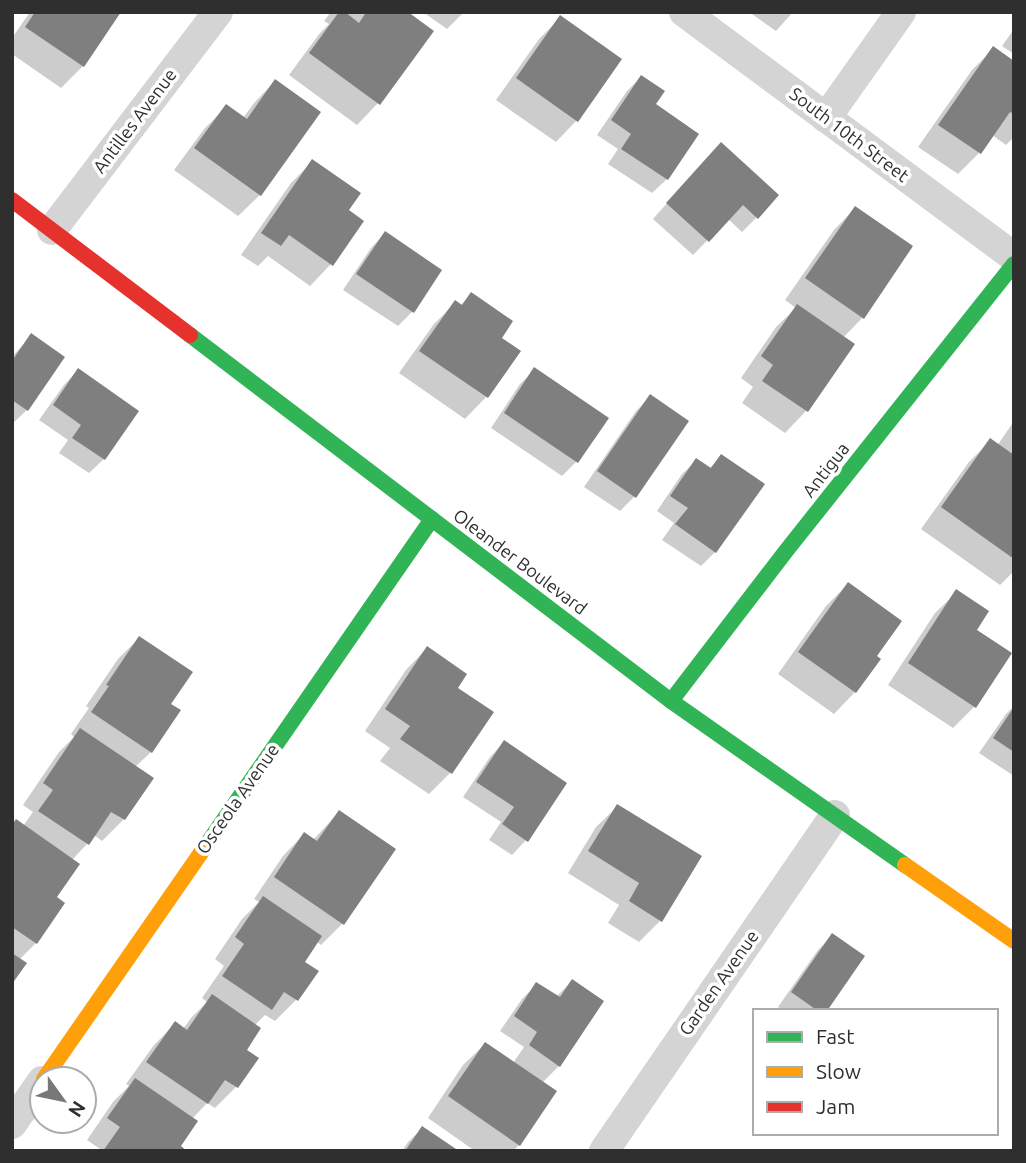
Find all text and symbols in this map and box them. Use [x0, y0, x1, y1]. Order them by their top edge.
street label: Antilles Avenue [88, 64, 180, 176]
street label: South 10th Street [786, 83, 913, 185]
street label: Antigua [798, 438, 853, 500]
street label: Oleander Boulevard [450, 505, 591, 618]
street label: Osceola Avenue [192, 740, 282, 857]
street label: Garden Avenue [675, 926, 762, 1039]
legend [753, 1009, 998, 1135]
text: Fast [816, 1024, 854, 1048]
text: Slow [816, 1059, 861, 1083]
north arrow [28, 1065, 98, 1135]
text: Jam [816, 1094, 855, 1118]
text: N [64, 1097, 90, 1121]

